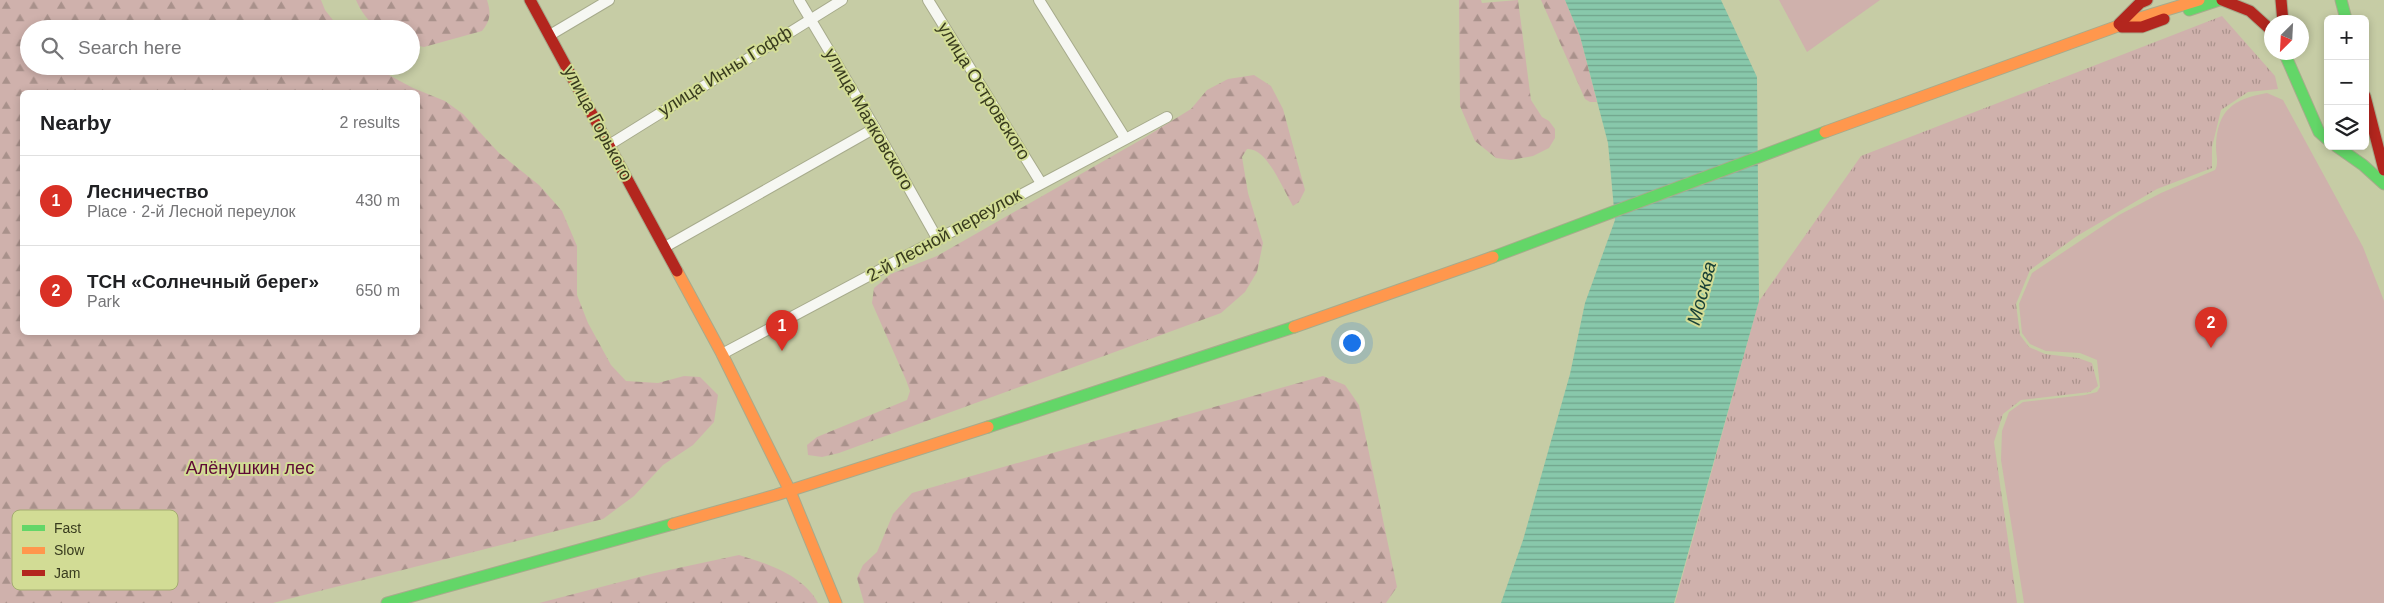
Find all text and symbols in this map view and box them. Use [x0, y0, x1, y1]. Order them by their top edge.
north arrow [2264, 15, 2309, 60]
map controls [2324, 15, 2369, 150]
button: + [2324, 15, 2369, 60]
street label: улица Островского [934, 19, 1034, 163]
search box [20, 20, 420, 75]
street label: улица Инны Гофф [655, 22, 796, 120]
icon: search [38, 34, 66, 62]
text: Search here [78, 37, 182, 58]
street label: улица Маяковского [820, 45, 918, 193]
button: − [2324, 60, 2369, 105]
street label: улица Горького [559, 62, 637, 184]
button: layers [2324, 105, 2369, 150]
text: Nearby [40, 111, 111, 134]
text: 2 results [340, 114, 400, 131]
text: Лесничество [87, 181, 209, 202]
street label: 2-й Лесной переулок [863, 184, 1025, 286]
text: 1 [52, 192, 60, 209]
text: 430 m [356, 192, 400, 209]
text: Place · 2-й Лесной переулок [87, 203, 296, 220]
water label: Москва [1683, 259, 1720, 327]
text: ТСН «Солнечный берег» [87, 271, 319, 292]
text: 2 [52, 282, 60, 299]
text: 650 m [356, 282, 400, 299]
text: Park [87, 293, 120, 310]
pin: 2 [2195, 307, 2227, 348]
pin: 1 [766, 310, 798, 351]
your location [1339, 330, 1365, 356]
park label: Алёнушкин лес [186, 458, 314, 478]
legend [12, 510, 178, 590]
text: Fast [54, 520, 81, 536]
text: Slow [54, 542, 85, 558]
text: Jam [54, 565, 80, 581]

